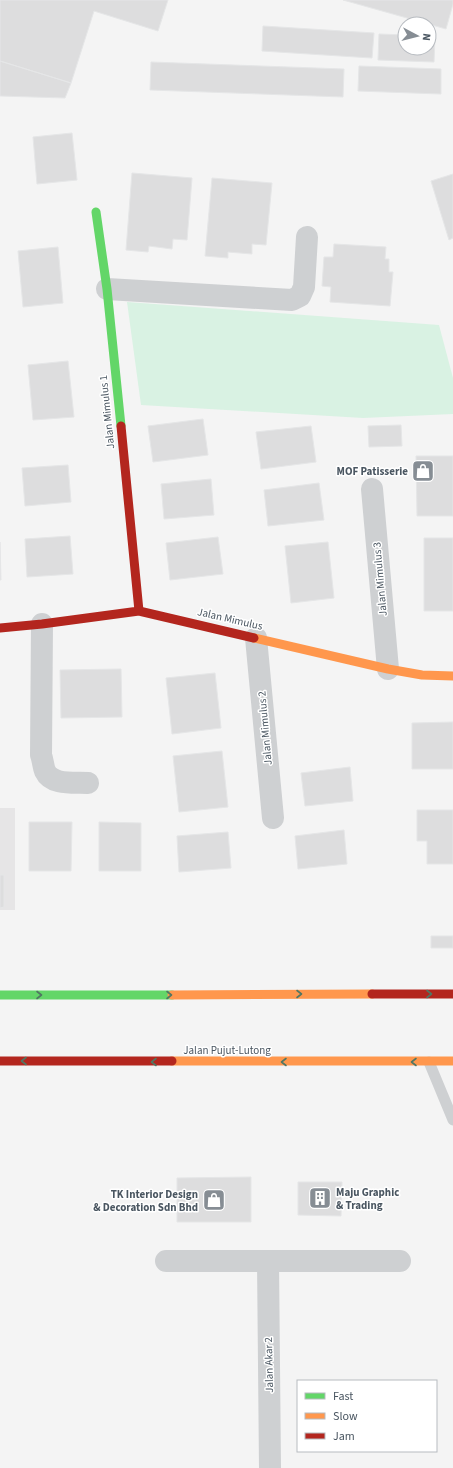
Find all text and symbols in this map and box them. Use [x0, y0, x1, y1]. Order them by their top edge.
north arrow [397, 16, 437, 56]
text: N [419, 33, 434, 42]
street label: Jalan Mimulus 1 [96, 374, 118, 450]
shop icon: MOF Patisserie [410, 458, 436, 484]
place label: MOF Patisserie [337, 464, 408, 479]
street label: Jalan Mimulus 3 [369, 541, 391, 617]
street label: Jalan Mimulus [196, 604, 265, 634]
street label: Jalan Mimulus 2 [254, 690, 276, 766]
one-way arrow [296, 990, 302, 998]
one-way arrow [426, 990, 432, 998]
one-way arrow [36, 991, 42, 999]
one-way arrow [166, 991, 172, 999]
street label: Jalan Pujut-Lutong [183, 1043, 271, 1058]
one-way arrow [21, 1057, 27, 1065]
one-way arrow [151, 1058, 157, 1066]
one-way arrow [281, 1058, 287, 1066]
one-way arrow [411, 1058, 417, 1066]
building icon: Maju Graphic & Trading [307, 1185, 333, 1211]
place label: Maju Graphic & Trading [336, 1185, 399, 1213]
place label: TK Interior Design & Decoration Sdn Bhd [93, 1187, 198, 1215]
shop icon: TK Interior Design & Decoration Sdn Bhd [201, 1187, 227, 1213]
street label: Jalan Akar 2 [261, 1337, 277, 1393]
legend [297, 1380, 437, 1452]
text: Fast [333, 1388, 353, 1405]
text: Slow [333, 1408, 358, 1425]
text: Jam [333, 1428, 355, 1445]

